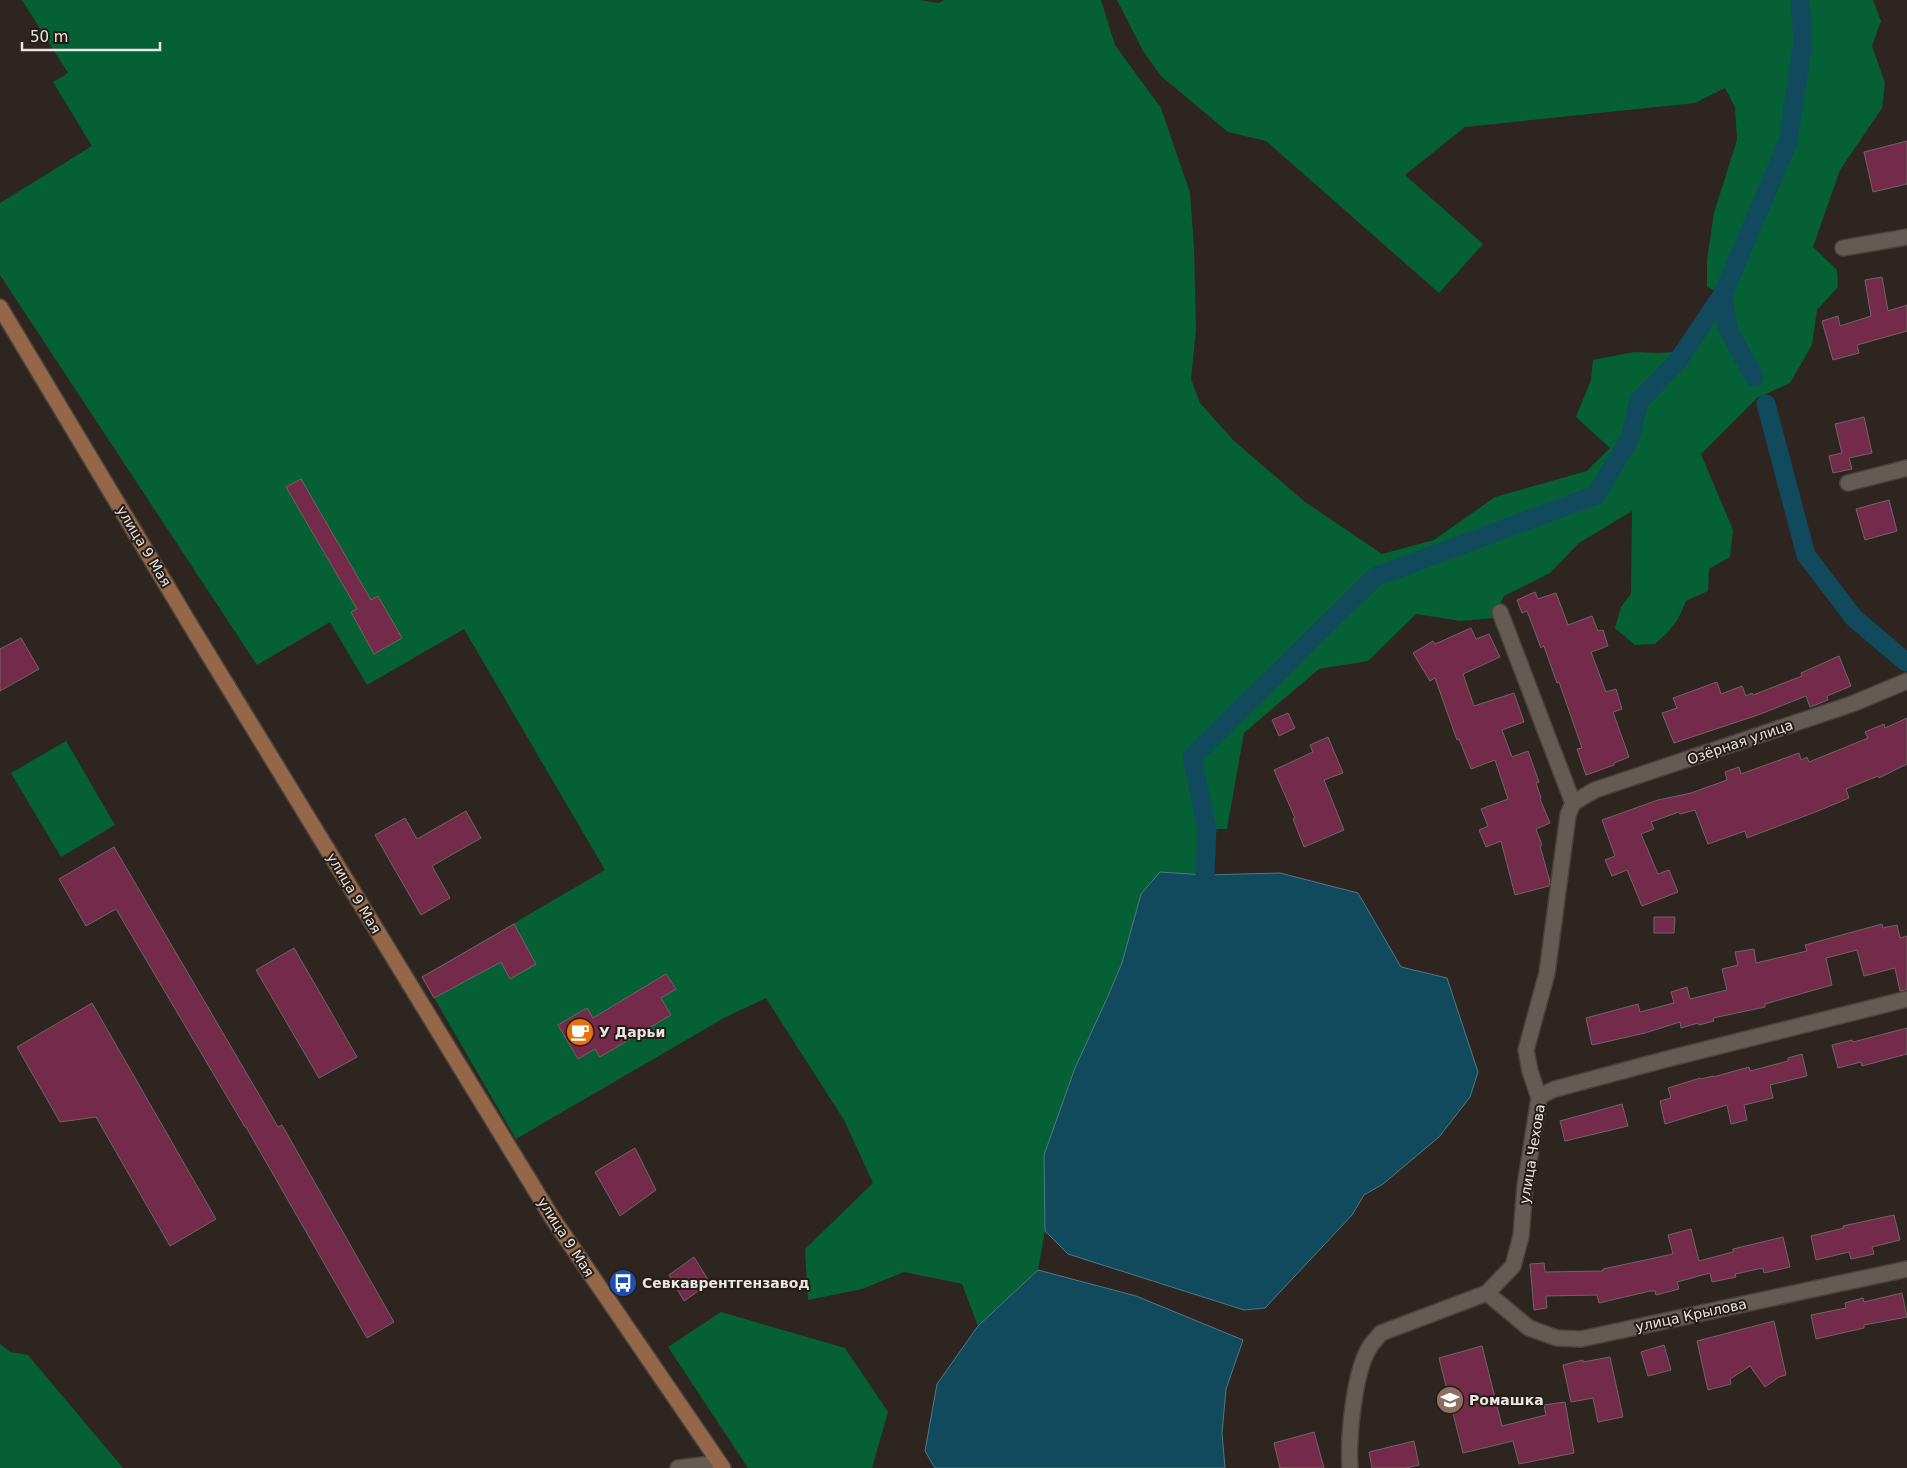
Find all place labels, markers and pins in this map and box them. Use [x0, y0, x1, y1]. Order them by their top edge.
cafe icon: У Дарьи [565, 1017, 595, 1047]
place label: У Дарьи [599, 1024, 665, 1040]
bus stop icon: Севкаврентгензавод [608, 1268, 638, 1298]
place label: Севкаврентгензавод [642, 1275, 810, 1291]
school or university icon: Ромашка [1435, 1385, 1465, 1415]
place label: Ромашка [1469, 1392, 1544, 1408]

